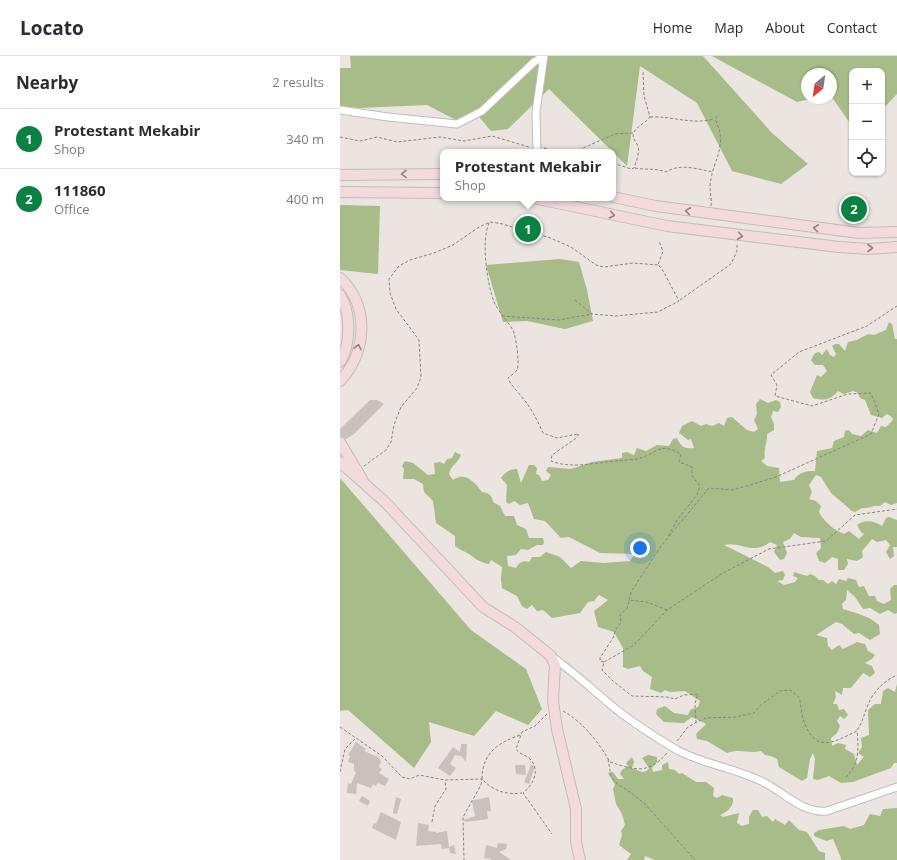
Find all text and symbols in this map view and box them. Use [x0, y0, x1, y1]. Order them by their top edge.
text: Locato [20, 15, 84, 41]
text: Home [653, 18, 692, 37]
text: Map [714, 18, 743, 37]
text: About [765, 18, 805, 37]
text: Contact [827, 18, 877, 37]
north arrow [801, 68, 837, 104]
map controls [849, 68, 885, 176]
button: + [849, 68, 885, 104]
text: Nearby [16, 71, 78, 94]
text: 2 results [272, 73, 324, 91]
button: − [849, 104, 885, 140]
text: Protestant Mekabir [54, 120, 200, 140]
text: 1 [25, 130, 33, 148]
text: 340 m [286, 130, 324, 148]
text: Shop [54, 140, 85, 158]
button: locate [849, 140, 885, 176]
popup [440, 149, 616, 201]
text: Protestant Mekabir [455, 156, 601, 176]
one-way arrow [401, 170, 407, 178]
text: Shop [455, 176, 486, 194]
text: 111860 [54, 180, 105, 200]
text: 2 [25, 190, 33, 208]
text: 400 m [286, 190, 324, 208]
pin: 2 [841, 194, 867, 224]
text: Office [54, 200, 90, 218]
one-way arrow [684, 207, 691, 216]
one-way arrow [609, 211, 615, 219]
pin: 1 [515, 214, 541, 244]
one-way arrow [813, 224, 819, 233]
one-way arrow [737, 231, 743, 240]
one-way arrow [867, 244, 873, 252]
one-way arrow [354, 344, 362, 350]
your location [630, 538, 650, 558]

